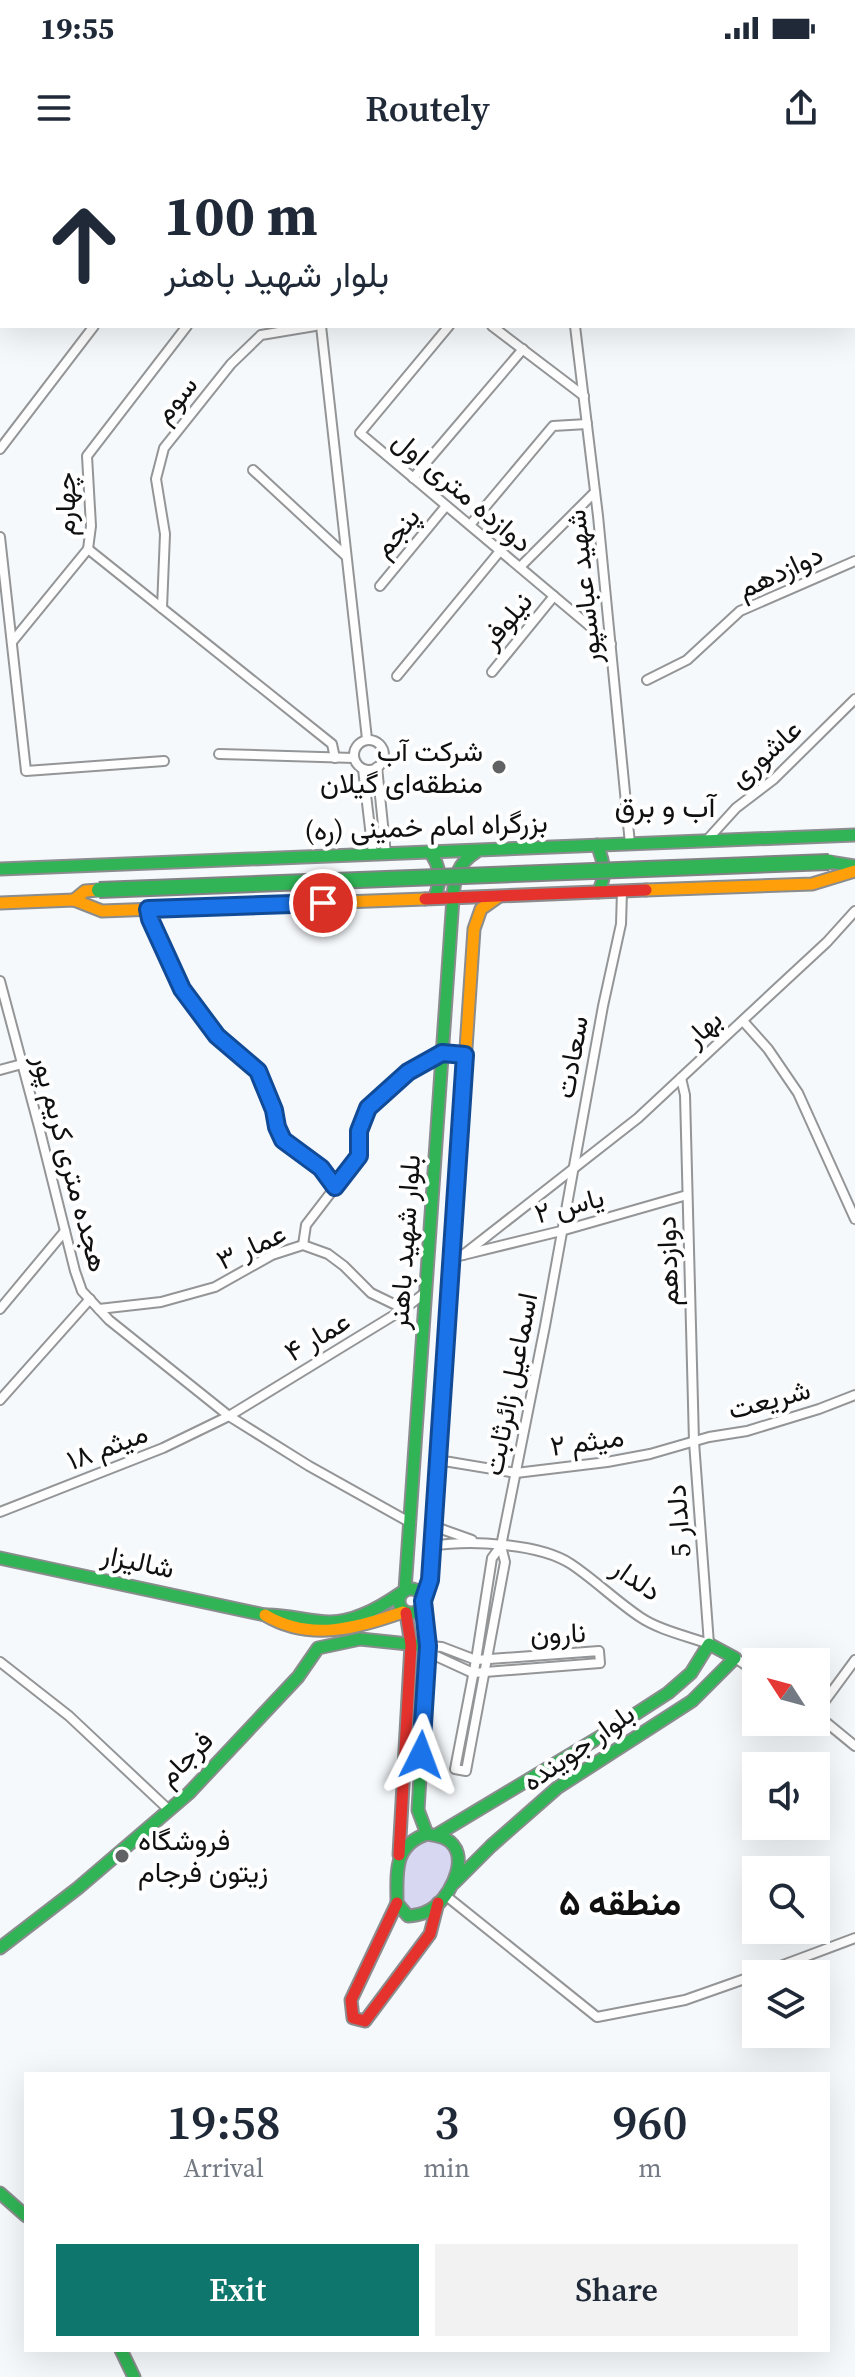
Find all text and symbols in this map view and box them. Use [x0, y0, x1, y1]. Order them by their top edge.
text: 19:55 [40, 8, 114, 49]
text: Routely [365, 84, 490, 133]
icon: menu [32, 86, 76, 130]
icon: share [779, 86, 823, 130]
text: 100 m [164, 177, 318, 254]
icon: ahead [32, 192, 136, 296]
text: بلوار شهید باهنر [164, 250, 389, 299]
street label: سوم [144, 367, 206, 431]
street label: دوازده متری اول [385, 421, 541, 561]
street label: چهارم [46, 472, 84, 536]
street label: پنجم [364, 499, 428, 565]
street label: شهید عباسپور [556, 508, 610, 667]
street label: دوازدهم [731, 535, 829, 607]
street label: نیلوفر [471, 584, 541, 657]
street label: عاشوری [720, 710, 810, 796]
place label: شرکت آب منطقه‌ای گیلان [320, 732, 483, 802]
marker: شرکت آب منطقه‌ای گیلان [490, 758, 508, 776]
district label: آب و برق [615, 786, 717, 827]
street label: بزرگراه امام خمینی (ره) [304, 803, 548, 849]
pin [289, 869, 357, 937]
icon: arrive [301, 881, 345, 925]
street label: بهار [675, 1001, 730, 1056]
street label: سعادت [545, 1013, 597, 1101]
street label: هجده متری کریم پور [23, 1049, 118, 1276]
street label: بلوار شهید باهنر [379, 1153, 429, 1332]
street label: یاس ۲ [530, 1178, 608, 1232]
street label: عمار ۳ [210, 1213, 292, 1279]
street label: دوازدهم [646, 1215, 688, 1307]
street label: اسماعیل زائرثابت [474, 1289, 546, 1479]
street label: عمار ۴ [277, 1302, 357, 1370]
street label: شریعت [724, 1370, 814, 1428]
street label: میثم ۱۸ [61, 1413, 153, 1479]
street label: میثم ۲ [548, 1417, 626, 1465]
street label: دلدار 5 [657, 1483, 699, 1559]
street label: شالیزار [97, 1535, 178, 1587]
street label: دلدار [604, 1548, 669, 1610]
street label: نارون [529, 1613, 587, 1653]
north arrow [742, 1648, 830, 1736]
map controls [742, 1648, 830, 2048]
street label: بلوار جوینده [514, 1694, 642, 1800]
position arrow [379, 1713, 463, 1797]
street label: فرجام [149, 1722, 221, 1794]
button: sound [742, 1752, 830, 1840]
place label: فروشگاه زیتون فرجام [138, 1821, 268, 1891]
marker: فروشگاه زیتون فرجام [113, 1847, 131, 1865]
button: search [742, 1856, 830, 1944]
district label: منطقه ۵ [559, 1878, 681, 1927]
button: layers [742, 1960, 830, 2048]
text: 19:58 [166, 2089, 281, 2155]
text: 3 [434, 2089, 459, 2155]
text: 960 [613, 2089, 687, 2155]
text: Arrival [183, 2150, 264, 2186]
text: min [423, 2150, 470, 2186]
text: m [638, 2150, 662, 2186]
button: Exit [56, 2244, 419, 2336]
button: Share [435, 2244, 798, 2336]

